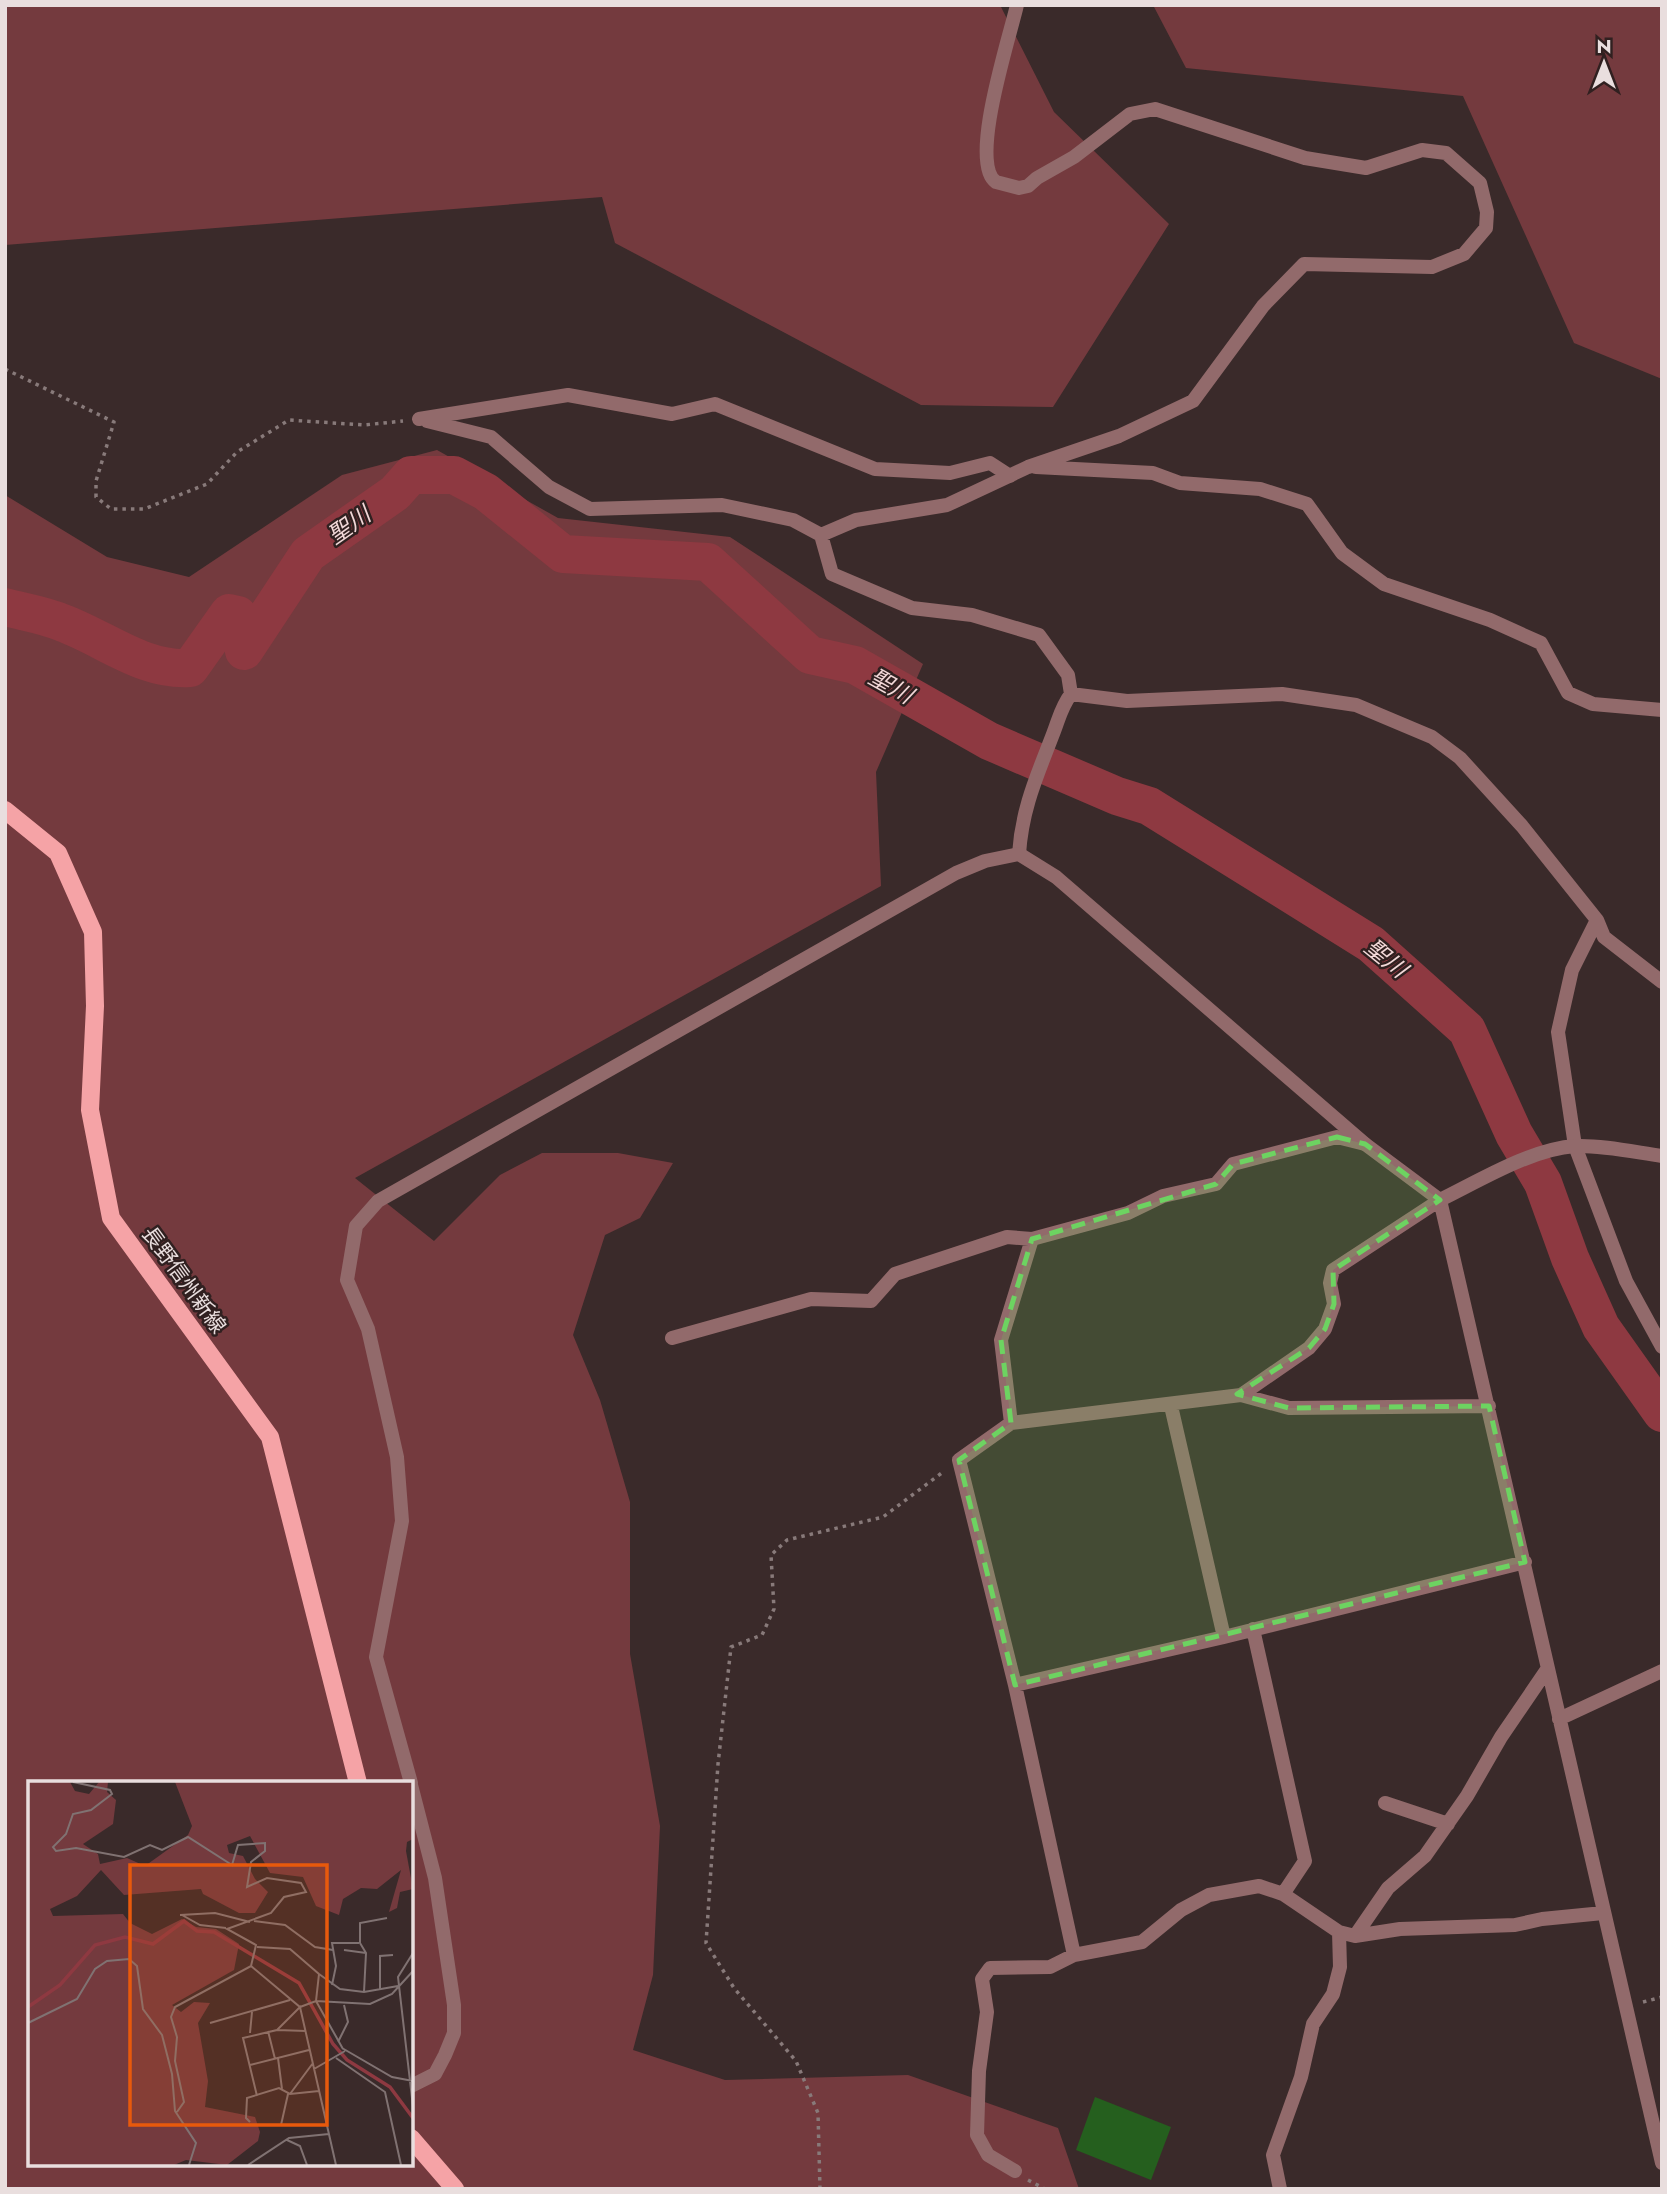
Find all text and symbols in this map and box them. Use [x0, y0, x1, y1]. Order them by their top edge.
north arrow [1569, 28, 1639, 98]
text: N [1596, 33, 1612, 60]
water label: 聖川 [320, 496, 380, 552]
water label: 聖川 [863, 660, 922, 713]
water label: 聖川 [1357, 930, 1417, 988]
street label: 長野信州新線 [135, 1220, 233, 1340]
inset map [28, 1781, 413, 2166]

